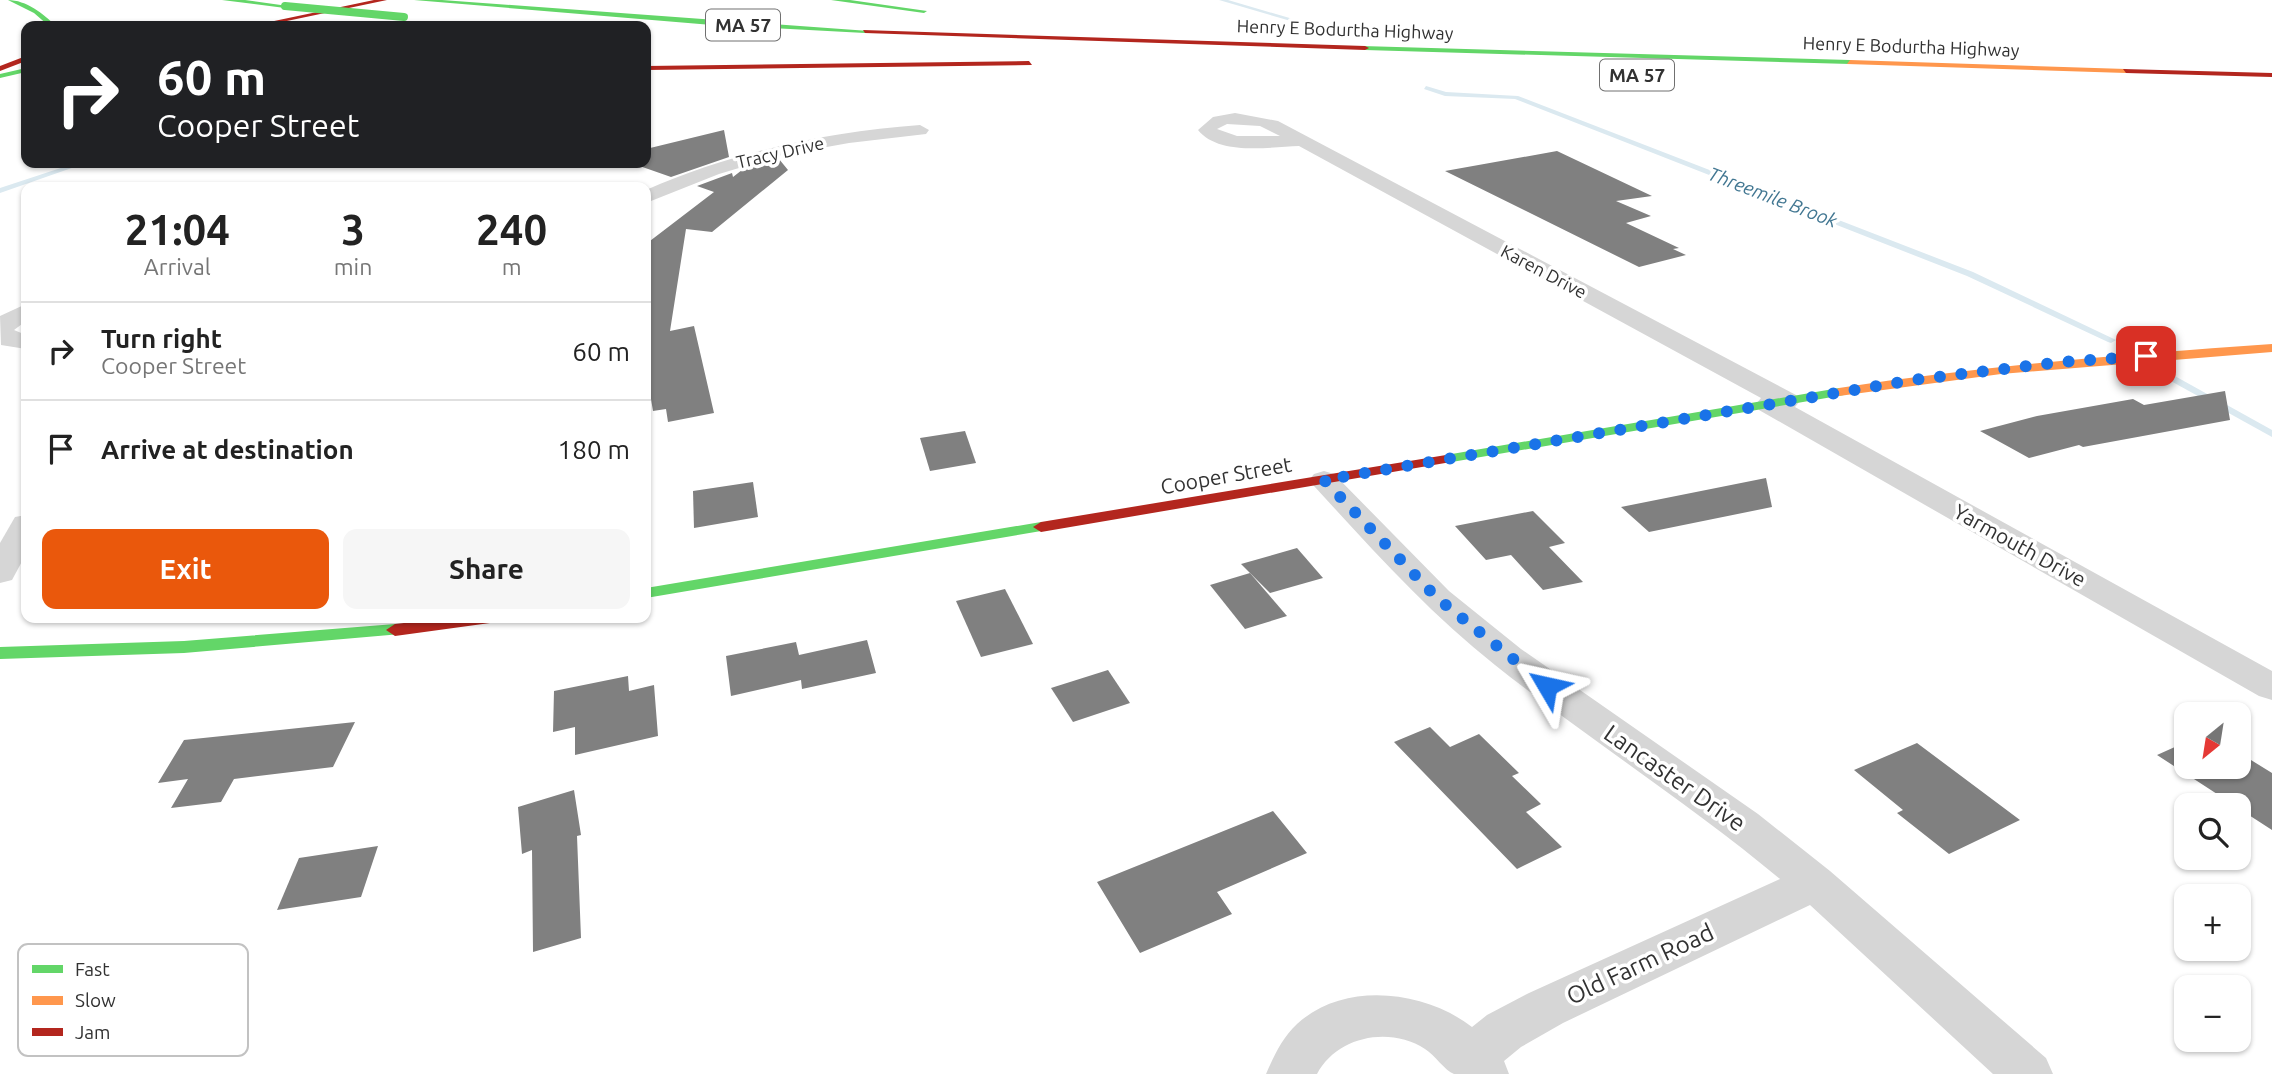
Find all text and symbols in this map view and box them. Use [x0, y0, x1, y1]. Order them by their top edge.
road number: MA 57 [706, 10, 780, 41]
street label: Henry E Bodurtha Highway [1236, 15, 1454, 43]
street label: Henry E Bodurtha Highway [1802, 32, 2020, 60]
icon: right [42, 49, 133, 140]
text: 60 m [157, 49, 266, 104]
road number: MA 57 [1600, 60, 1674, 90]
text: Cooper Street [157, 107, 359, 143]
street label: Tracy Drive [734, 132, 826, 172]
water label: Threemile Brook [1705, 162, 1841, 232]
text: 21:04 [125, 206, 230, 253]
text: 3 [341, 206, 365, 253]
text: 240 [476, 206, 547, 253]
street label: Karen Drive [1498, 240, 1590, 302]
text: Arrival [144, 254, 211, 279]
text: min [334, 254, 372, 279]
text: m [502, 254, 522, 279]
text: Turn right [101, 324, 222, 353]
pin [2116, 326, 2176, 386]
icon: right [42, 332, 80, 370]
text: 60 m [572, 337, 630, 366]
icon: arrive [2127, 337, 2165, 375]
text: Cooper Street [101, 353, 246, 378]
icon: arrive [42, 430, 80, 468]
text: Arrive at destination [101, 435, 354, 464]
text: 180 m [558, 435, 630, 464]
street label: Cooper Street [1159, 452, 1293, 498]
street label: Yarmouth Drive [1950, 499, 2090, 591]
button: Exit [42, 529, 329, 609]
button: Share [343, 529, 630, 609]
position arrow [1510, 649, 1584, 723]
north arrow [2174, 702, 2250, 779]
map controls [2174, 702, 2251, 1052]
street label: Lancaster Drive [1599, 719, 1751, 837]
button: search [2174, 793, 2251, 870]
button: + [2174, 884, 2251, 961]
street label: Old Farm Road [1562, 918, 1718, 1010]
legend [18, 944, 248, 1056]
text: Fast [75, 958, 110, 980]
button: − [2174, 975, 2251, 1052]
text: Slow [75, 989, 116, 1011]
text: Jam [75, 1021, 111, 1043]

